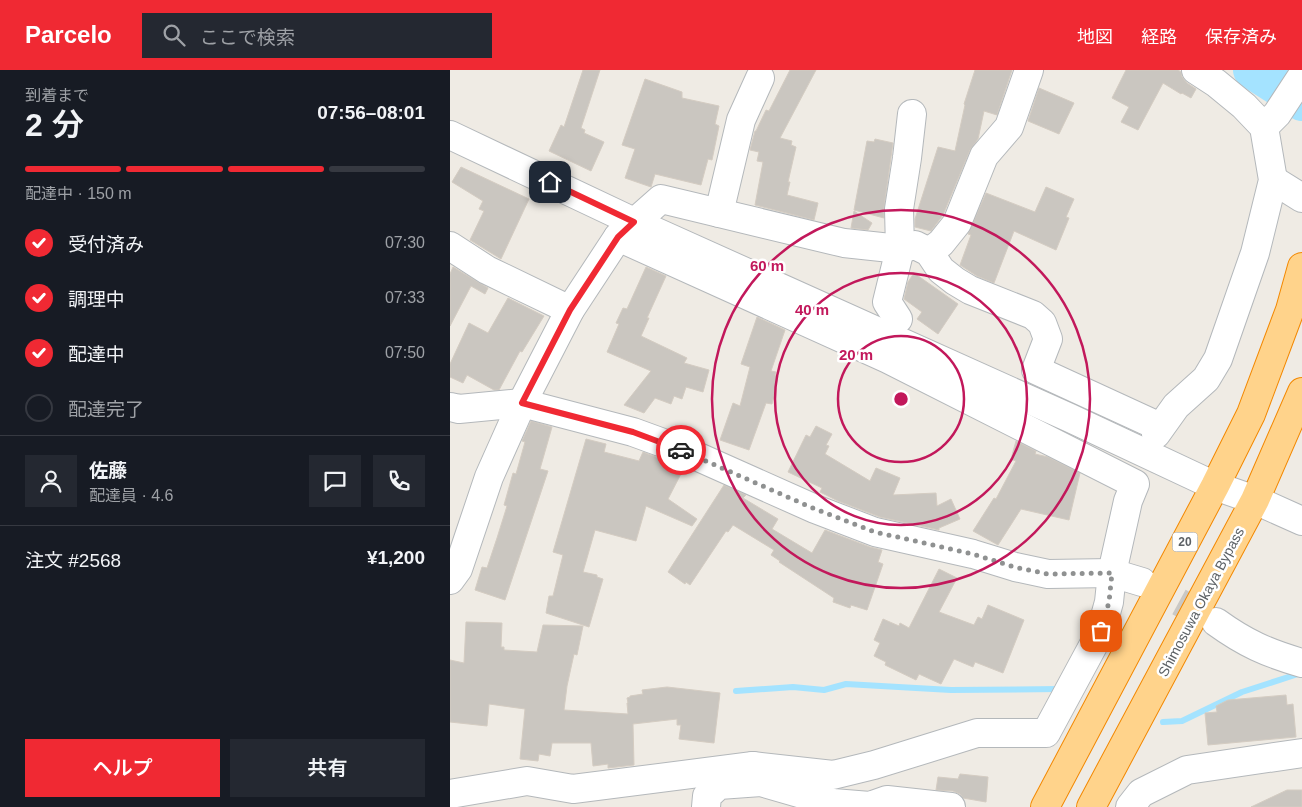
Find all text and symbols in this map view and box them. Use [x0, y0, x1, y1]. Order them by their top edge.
search box [142, 13, 492, 58]
text: Parcelo [25, 21, 112, 48]
icon: search [160, 21, 188, 49]
text: ここで検索 [200, 27, 295, 48]
text: 地図 [1077, 27, 1113, 47]
text: 経路 [1141, 27, 1177, 47]
text: 保存済み [1205, 27, 1277, 47]
text: 到着まで [25, 87, 89, 104]
text: 07:56–08:01 [317, 102, 425, 123]
text: 2 分 [25, 107, 84, 143]
pin [529, 161, 571, 203]
icon: home [536, 168, 564, 196]
text: 配達中 · 150 m [25, 185, 132, 202]
icon: check [25, 229, 53, 257]
text: 受付済み [68, 234, 144, 255]
text: 07:30 [385, 234, 425, 251]
text: 60 m [750, 257, 784, 274]
icon: check [25, 284, 53, 312]
text: 調理中 [68, 289, 125, 310]
text: 07:33 [385, 289, 425, 306]
text: 40 m [795, 301, 829, 318]
icon: check [25, 339, 53, 367]
text: 配達中 [68, 344, 125, 365]
text: 07:50 [385, 344, 425, 361]
text: 20 m [839, 346, 873, 363]
centre of rings [892, 390, 910, 408]
text: 配達完了 [68, 399, 144, 420]
courier [656, 425, 706, 475]
icon: car [667, 436, 695, 464]
button: person [25, 455, 77, 507]
button: chat [309, 455, 361, 507]
button: phone [373, 455, 425, 507]
text: 佐藤 [89, 460, 127, 481]
text: 配達員 · 4.6 [89, 487, 173, 504]
street label: Shimosuwa Okaya Bypass [1155, 525, 1247, 679]
road number: 20 [1172, 532, 1198, 552]
text: ¥1,200 [367, 547, 425, 568]
text: 注文 #2568 [25, 550, 121, 571]
pin [1080, 610, 1122, 652]
icon: bag [1087, 617, 1115, 645]
button: ヘルプ [25, 739, 220, 797]
button: 共有 [230, 739, 425, 797]

